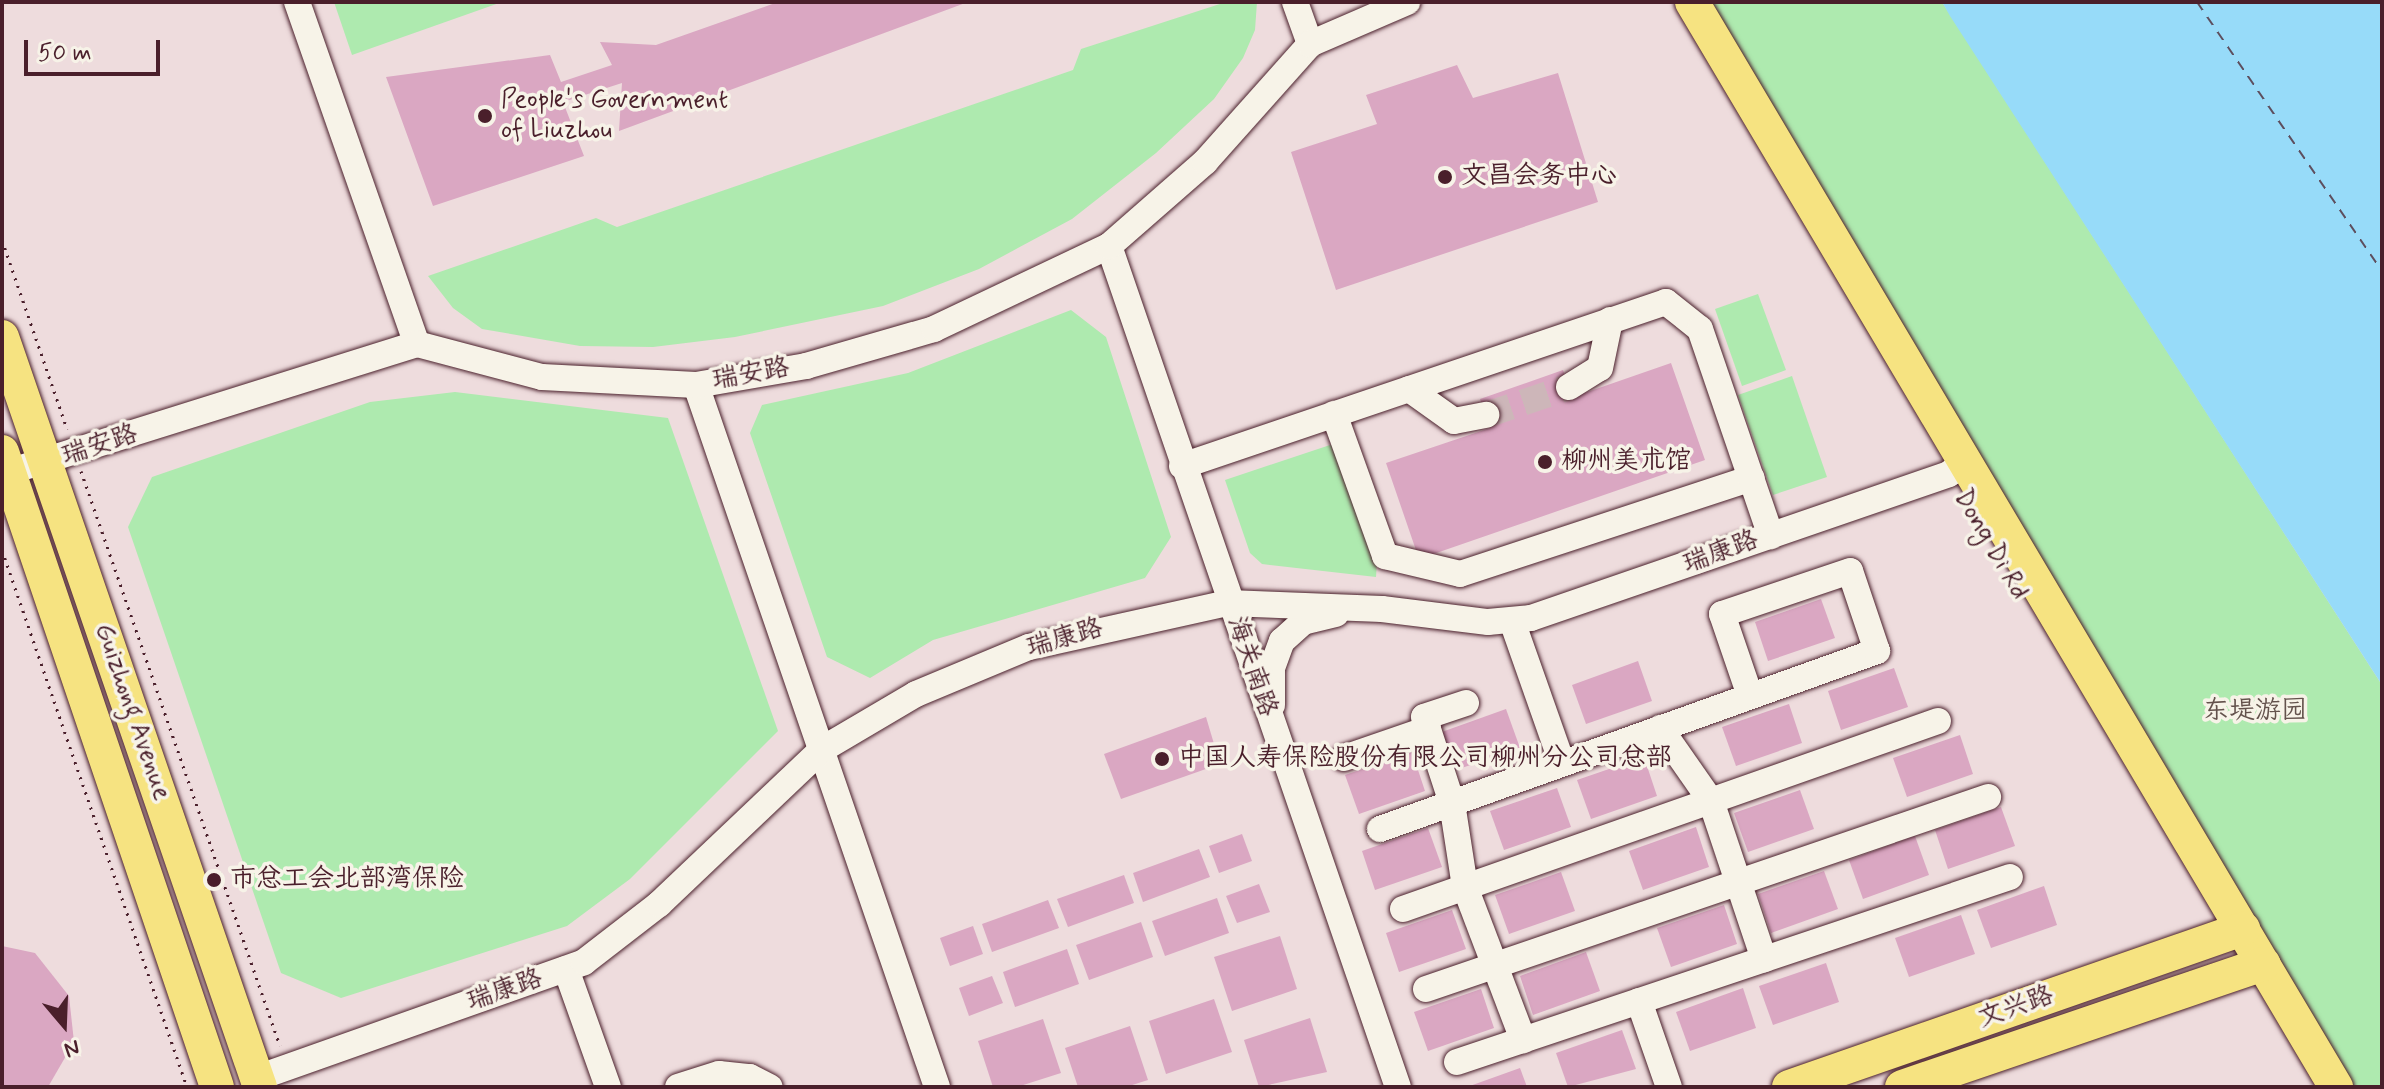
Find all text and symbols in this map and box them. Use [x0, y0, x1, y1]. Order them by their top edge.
scale bar [28, 24, 164, 74]
text: 50 m [38, 38, 92, 69]
place label: People's Government of Liuzhou [501, 85, 728, 146]
marker: People's Government of Liuzhou [476, 107, 494, 125]
place label: 文昌会务中心 [1461, 161, 1617, 193]
marker: 文昌会务中心 [1436, 168, 1454, 186]
street label: 瑞安路 [710, 353, 792, 397]
street label: 瑞安路 [58, 419, 142, 473]
place label: 柳州美术馆 [1561, 446, 1691, 478]
marker: 柳州美术馆 [1536, 453, 1554, 471]
street label: Dong Di Rd [1946, 484, 2034, 606]
street label: 瑞康路 [1679, 525, 1763, 581]
street label: 瑞康路 [1023, 613, 1107, 665]
street label: 海关南路 [1219, 613, 1283, 721]
street label: Guizhong Avenue [87, 619, 177, 805]
park label: 东堤游园 [2203, 696, 2307, 728]
place label: 中国人寿保险股份有限公司柳州分公司总部 [1178, 743, 1672, 775]
marker: 中国人寿保险股份有限公司柳州分公司总部 [1153, 750, 1171, 768]
place label: 市总工会北部湾保险 [230, 864, 464, 896]
marker: 市总工会北部湾保险 [205, 871, 223, 889]
street label: 瑞康路 [463, 964, 547, 1018]
street label: 文兴路 [1974, 981, 2058, 1035]
north arrow [24, 985, 104, 1065]
text: N [60, 1032, 83, 1063]

